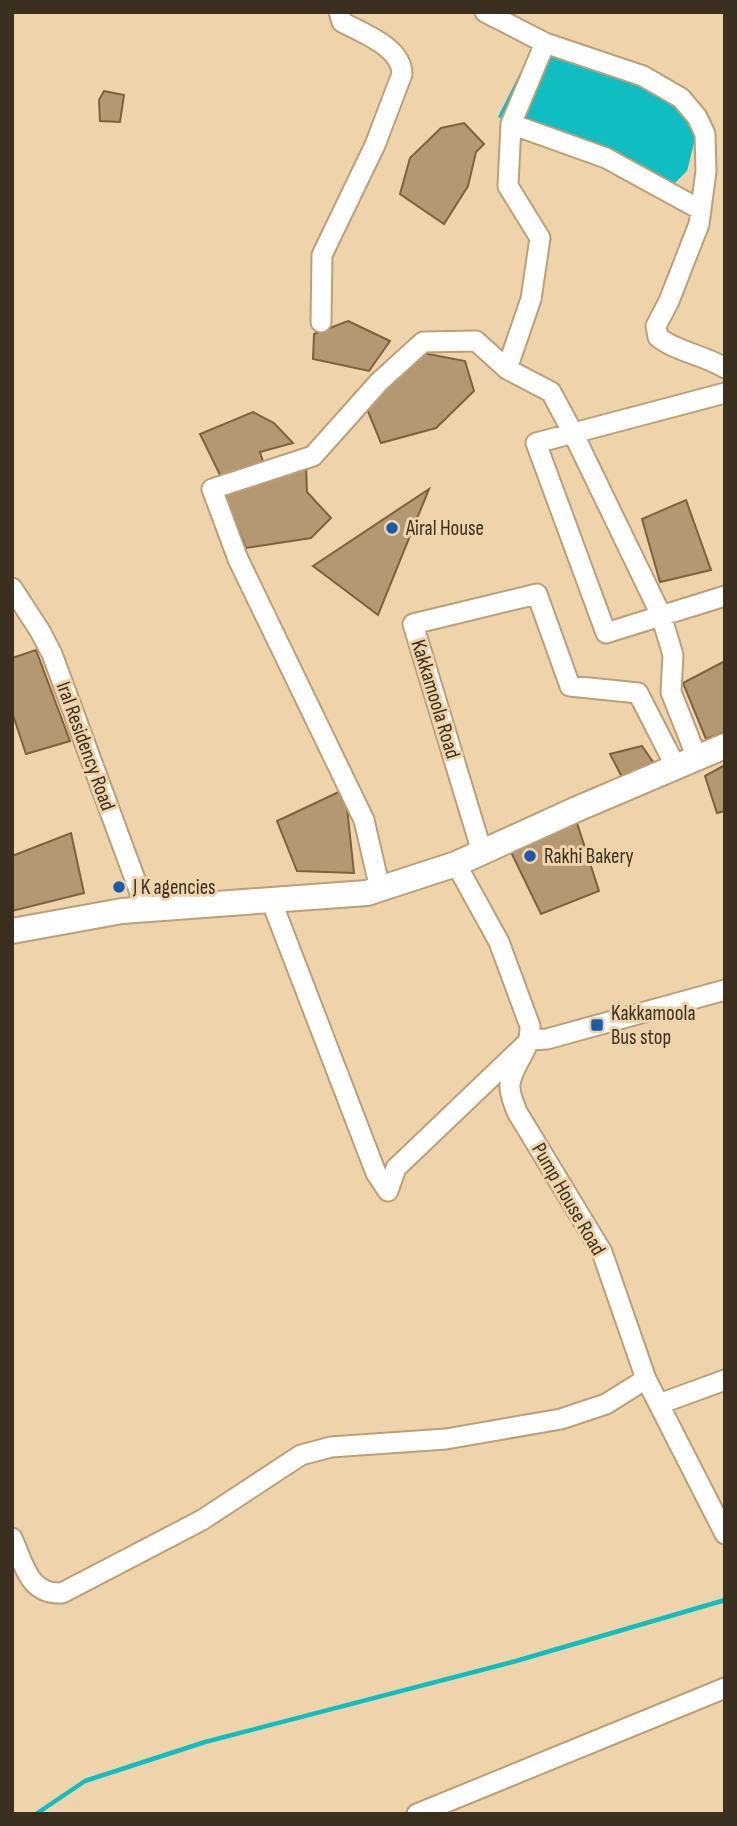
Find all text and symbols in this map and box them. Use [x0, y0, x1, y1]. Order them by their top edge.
place label: Airal House [405, 516, 484, 541]
marker: Airal House [384, 520, 400, 536]
street label: Kakkamoola Road [406, 637, 465, 762]
street label: Iral Residency Road [51, 678, 120, 814]
place label: Rakhi Bakery [544, 844, 634, 869]
marker: Rakhi Bakery [522, 848, 538, 864]
place label: J K agencies [132, 875, 216, 900]
marker: J K agencies [111, 879, 127, 895]
place label: Kakkamoola Bus stop [611, 1001, 696, 1050]
marker: Kakkamoola Bus stop [589, 1017, 605, 1033]
street label: Pump House Road [526, 1139, 611, 1260]

